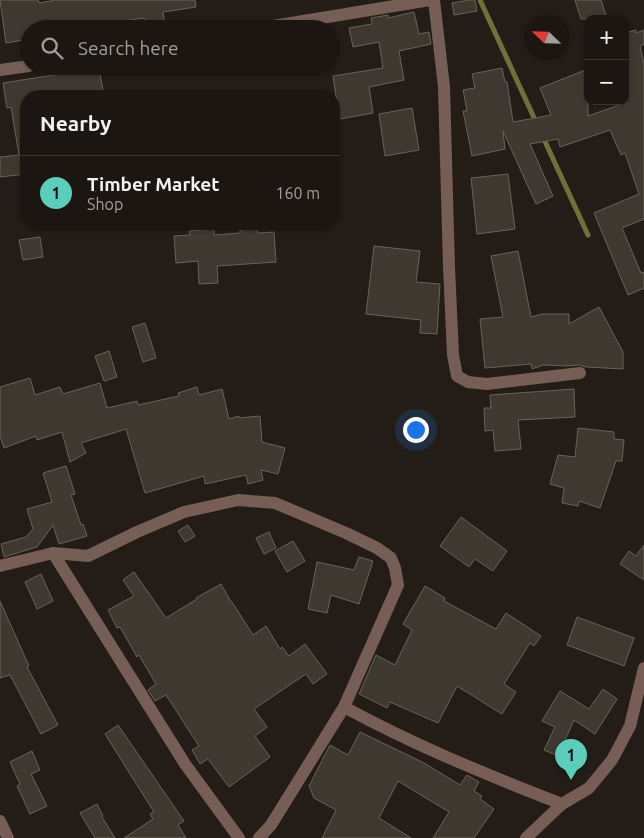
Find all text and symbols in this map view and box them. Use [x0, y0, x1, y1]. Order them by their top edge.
north arrow [524, 15, 569, 60]
map controls [584, 15, 629, 105]
button: + [584, 15, 629, 60]
search box [20, 20, 340, 75]
icon: search [38, 34, 66, 62]
text: Search here [78, 37, 178, 59]
button: − [584, 60, 629, 105]
text: Nearby [40, 111, 111, 135]
text: Timber Market [87, 173, 219, 195]
text: 1 [51, 184, 61, 202]
text: 160 m [275, 184, 320, 202]
text: Shop [87, 195, 123, 213]
your location [403, 417, 429, 443]
pin: 1 [555, 739, 587, 780]

